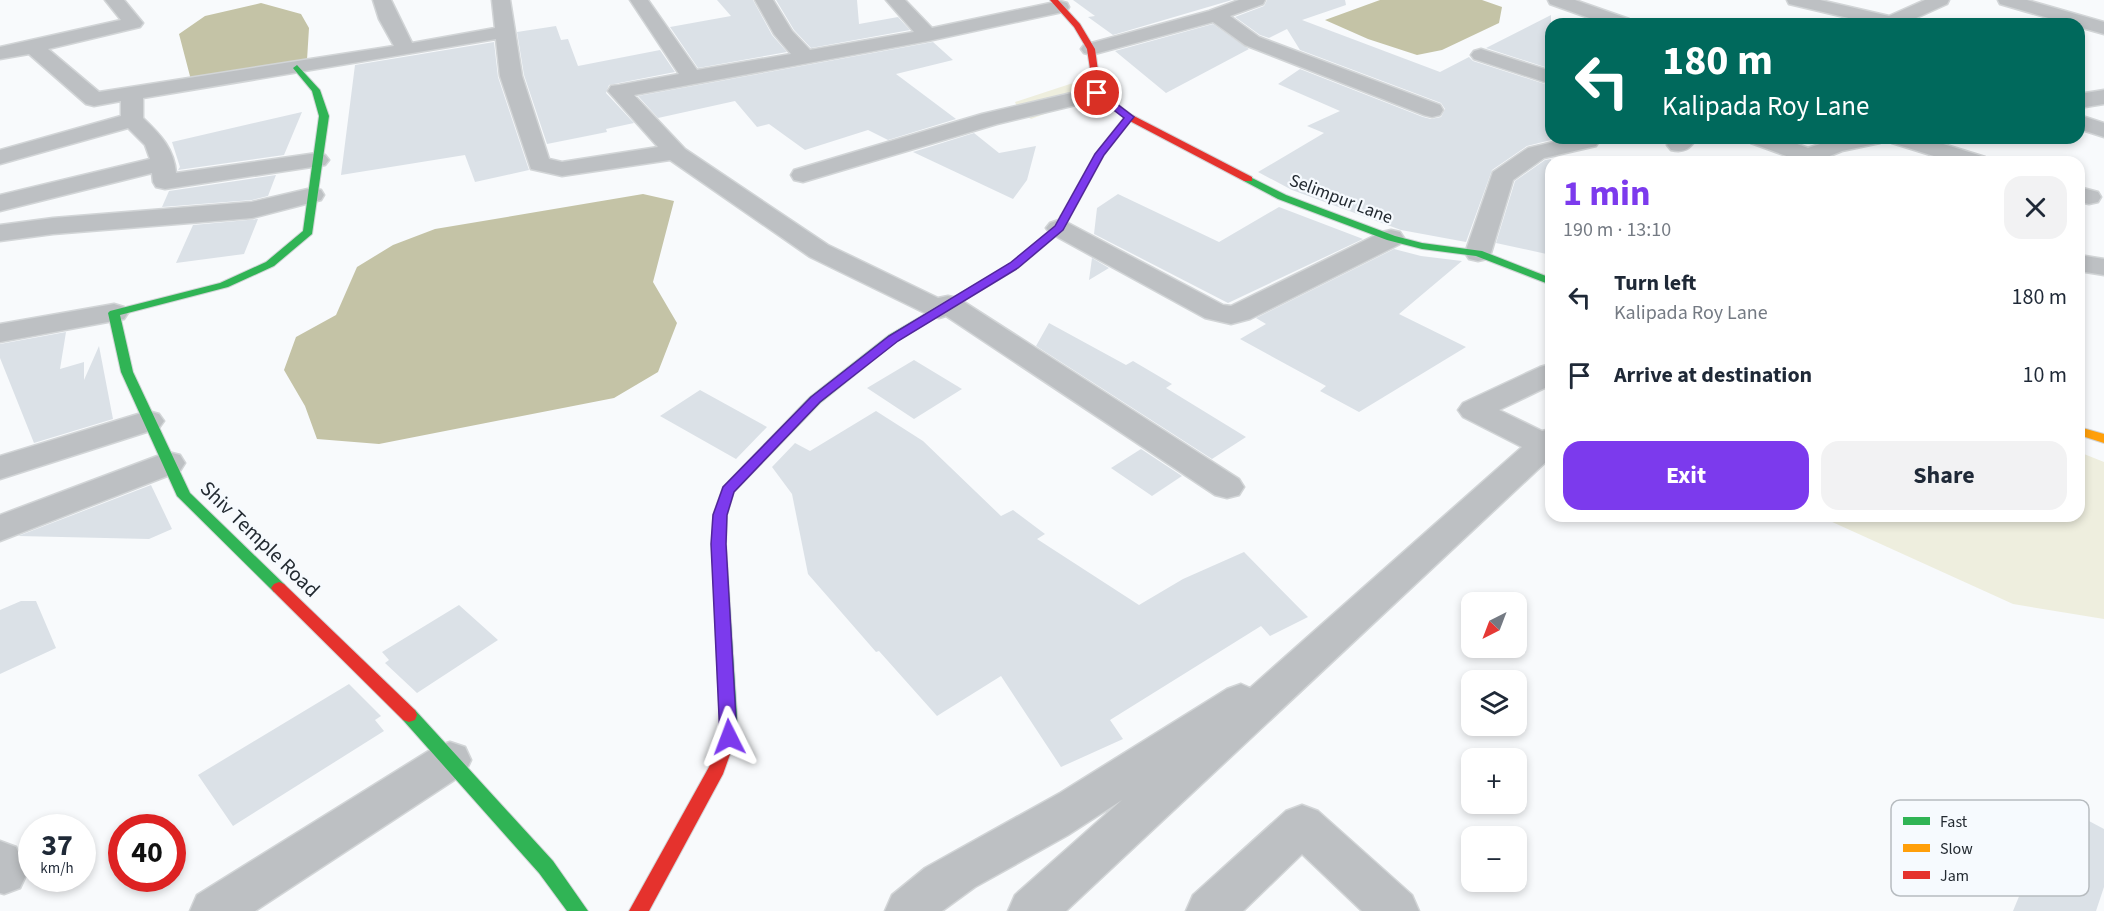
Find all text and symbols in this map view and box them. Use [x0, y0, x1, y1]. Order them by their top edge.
text: 180 m [1662, 31, 1773, 91]
icon: left [1563, 42, 1641, 120]
pin [1071, 67, 1122, 118]
icon: arrive [1080, 76, 1113, 109]
text: Kalipada Roy Lane [1662, 87, 1870, 126]
street label: Selimpur Lane [1286, 168, 1396, 230]
text: 1 min [1563, 168, 1651, 219]
button: close [2004, 176, 2067, 239]
text: 190 m · 13:10 [1563, 216, 1671, 244]
text: Turn left [1614, 267, 1696, 299]
icon: left [1563, 281, 1596, 314]
text: 180 m [2012, 281, 2067, 313]
text: Kalipada Roy Lane [1614, 299, 1768, 327]
icon: arrive [1563, 359, 1596, 392]
text: Arrive at destination [1614, 359, 1812, 391]
text: 10 m [2022, 359, 2067, 391]
button: Exit [1563, 441, 1809, 510]
button: Share [1821, 441, 2067, 510]
street label: Shiv Temple Road [193, 474, 327, 604]
north arrow [1461, 592, 1527, 658]
map controls [1461, 592, 1527, 892]
button: layers [1461, 670, 1527, 736]
position arrow [697, 705, 761, 769]
button: + [1461, 748, 1527, 814]
legend [1891, 800, 2089, 896]
text: Fast [1940, 811, 1968, 833]
speed limit sign: 40 [108, 814, 186, 892]
text: 37 [41, 824, 73, 867]
button: − [1461, 826, 1527, 892]
text: Slow [1940, 838, 1973, 860]
text: km/h [40, 858, 74, 879]
text: Jam [1940, 865, 1969, 887]

